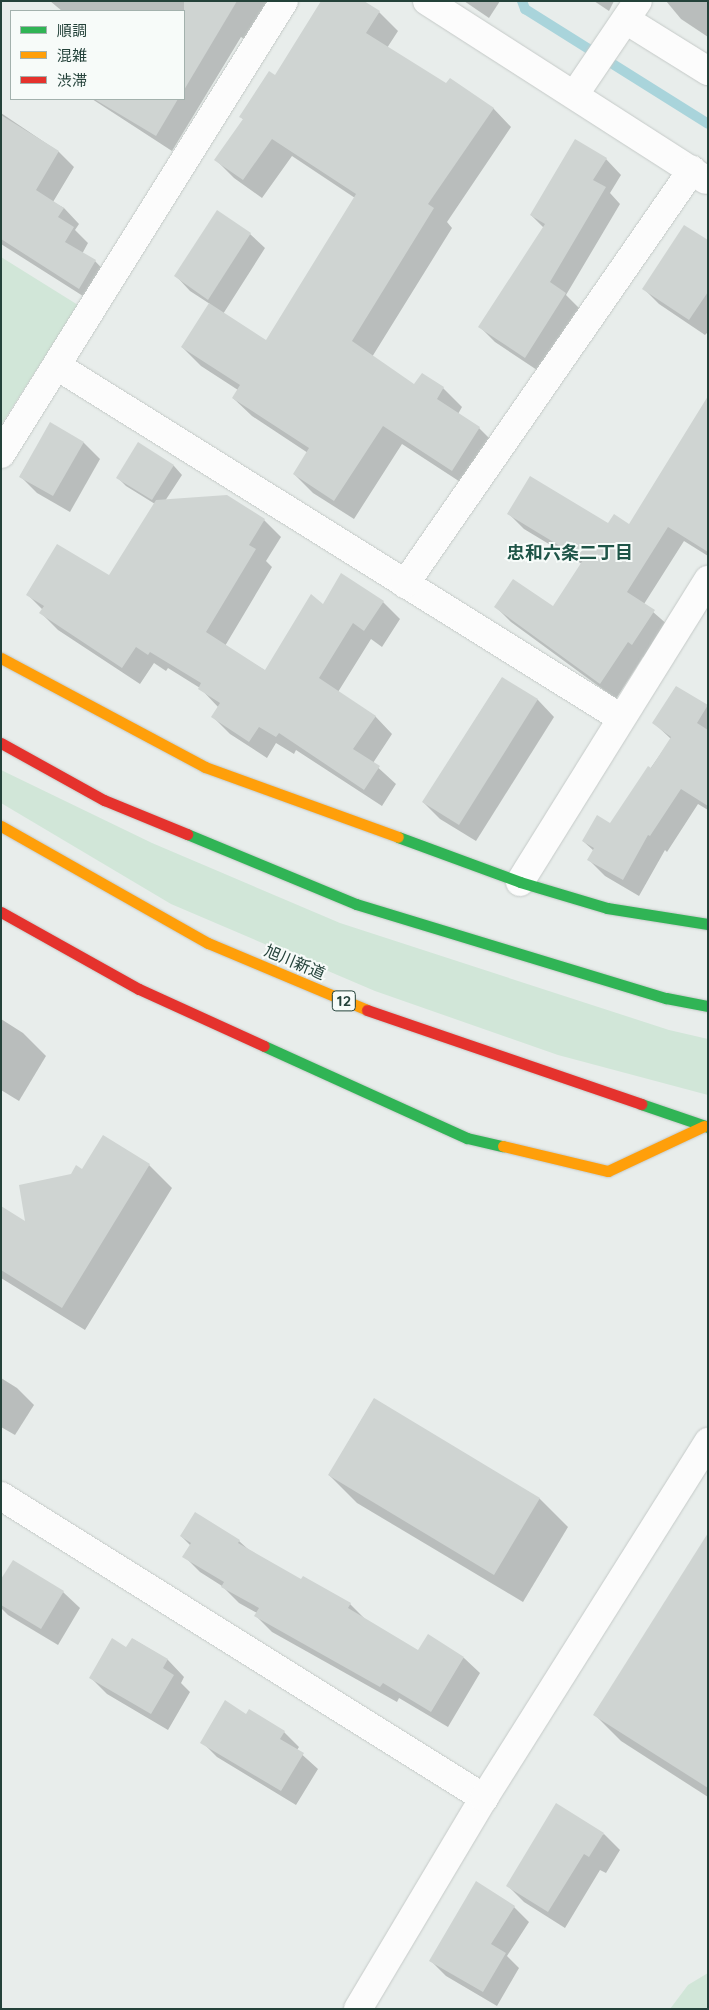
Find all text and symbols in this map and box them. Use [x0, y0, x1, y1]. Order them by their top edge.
legend [10, 10, 185, 100]
text: 順調 [57, 21, 87, 40]
text: 混雑 [57, 46, 87, 65]
text: 渋滞 [57, 71, 87, 90]
district label: 忠和六条二丁目 [507, 542, 633, 564]
street label: 旭川新道 [262, 941, 328, 983]
road number: 12 [332, 988, 356, 1014]

